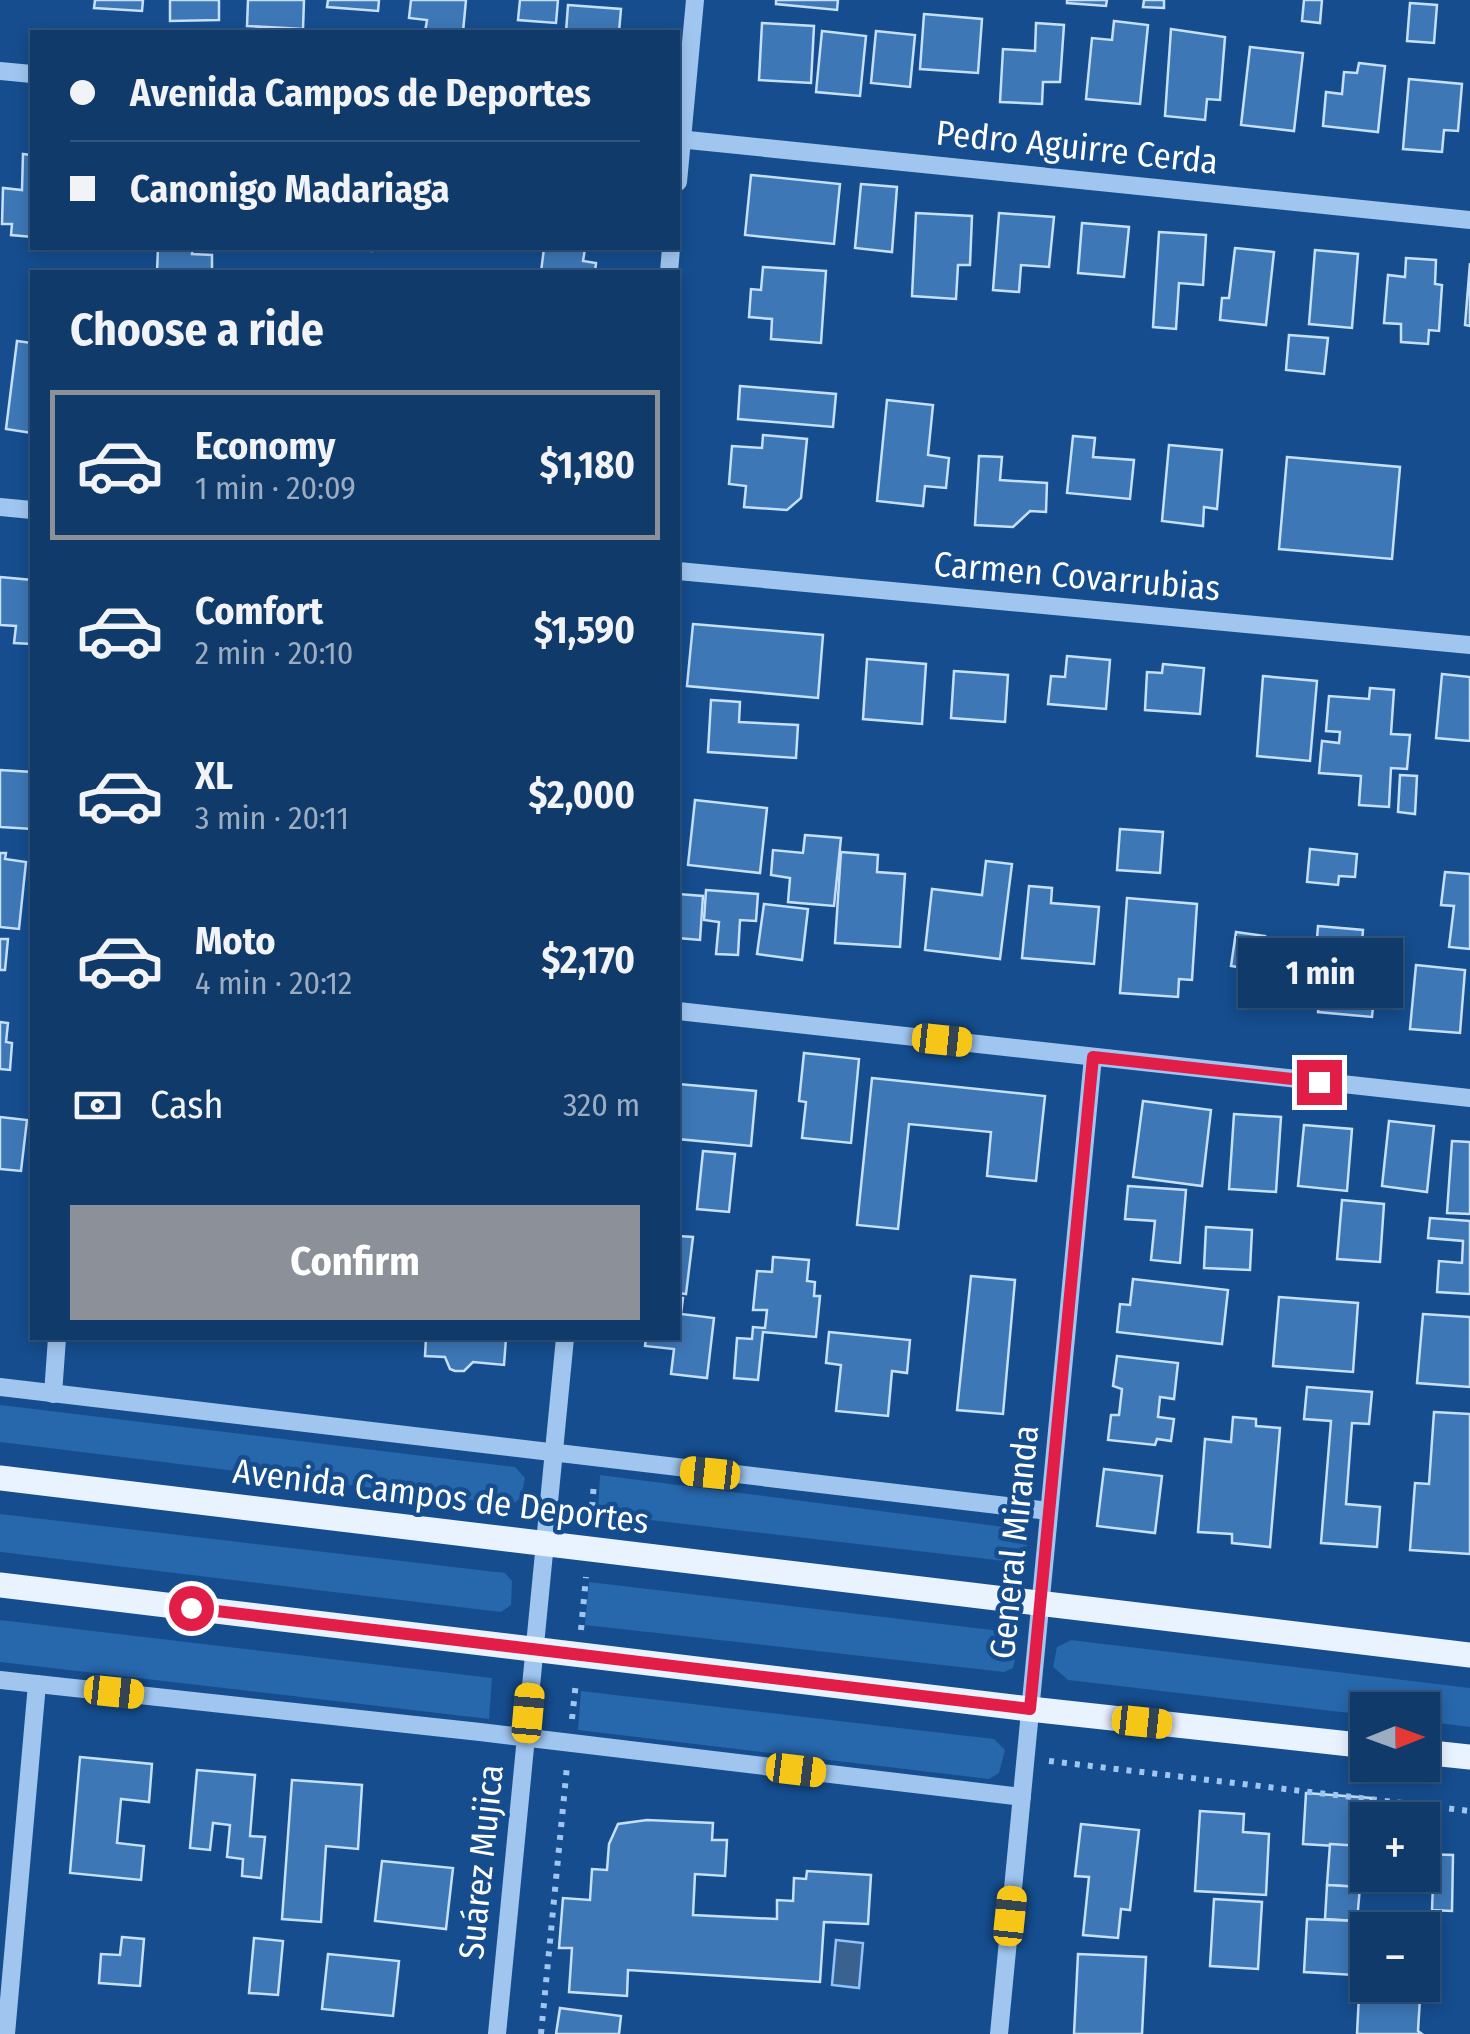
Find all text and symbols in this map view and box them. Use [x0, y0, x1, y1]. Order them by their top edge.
text: Avenida Campos de Deportes [130, 70, 591, 116]
street label: Pedro Aguirre Cerda [934, 111, 1220, 183]
text: Canonigo Madariaga [130, 166, 450, 212]
text: Choose a ride [70, 303, 324, 357]
icon: car [75, 420, 165, 510]
text: Economy [195, 423, 335, 469]
text: $1,180 [540, 442, 635, 488]
text: 1 min · 20:09 [195, 469, 356, 507]
street label: Carmen Covarrubias [932, 543, 1222, 609]
icon: car [75, 585, 165, 675]
text: Comfort [195, 588, 323, 634]
text: $1,590 [534, 607, 635, 653]
text: 2 min · 20:10 [195, 634, 353, 672]
icon: car [75, 750, 165, 840]
text: XL [195, 753, 233, 799]
text: $2,000 [529, 772, 635, 818]
text: 3 min · 20:11 [195, 799, 349, 837]
icon: car [75, 915, 165, 1005]
text: Moto [195, 918, 276, 964]
text: $2,170 [541, 937, 635, 983]
callout: 1 min [1236, 937, 1402, 1007]
text: 1 min [1286, 954, 1355, 992]
text: 4 min · 20:12 [195, 964, 352, 1002]
car [911, 1022, 973, 1058]
route end [1297, 1060, 1342, 1105]
icon: cash [70, 1078, 125, 1133]
text: Cash [150, 1082, 224, 1128]
text: 320 m [563, 1086, 640, 1124]
button: Confirm [70, 1205, 640, 1320]
street label: General Miranda [981, 1423, 1047, 1661]
street label: Avenida Campos de Deportes [231, 1450, 651, 1542]
car [679, 1455, 741, 1491]
route start [169, 1586, 214, 1631]
car [83, 1674, 145, 1710]
car [510, 1682, 546, 1744]
north arrow [1350, 1692, 1440, 1782]
map controls [1350, 1692, 1440, 2002]
car [1111, 1704, 1173, 1740]
car [764, 1751, 828, 1789]
street label: Suárez Mujica [450, 1762, 512, 1962]
button: + [1350, 1802, 1440, 1892]
car [992, 1885, 1028, 1947]
button: − [1350, 1912, 1440, 2002]

